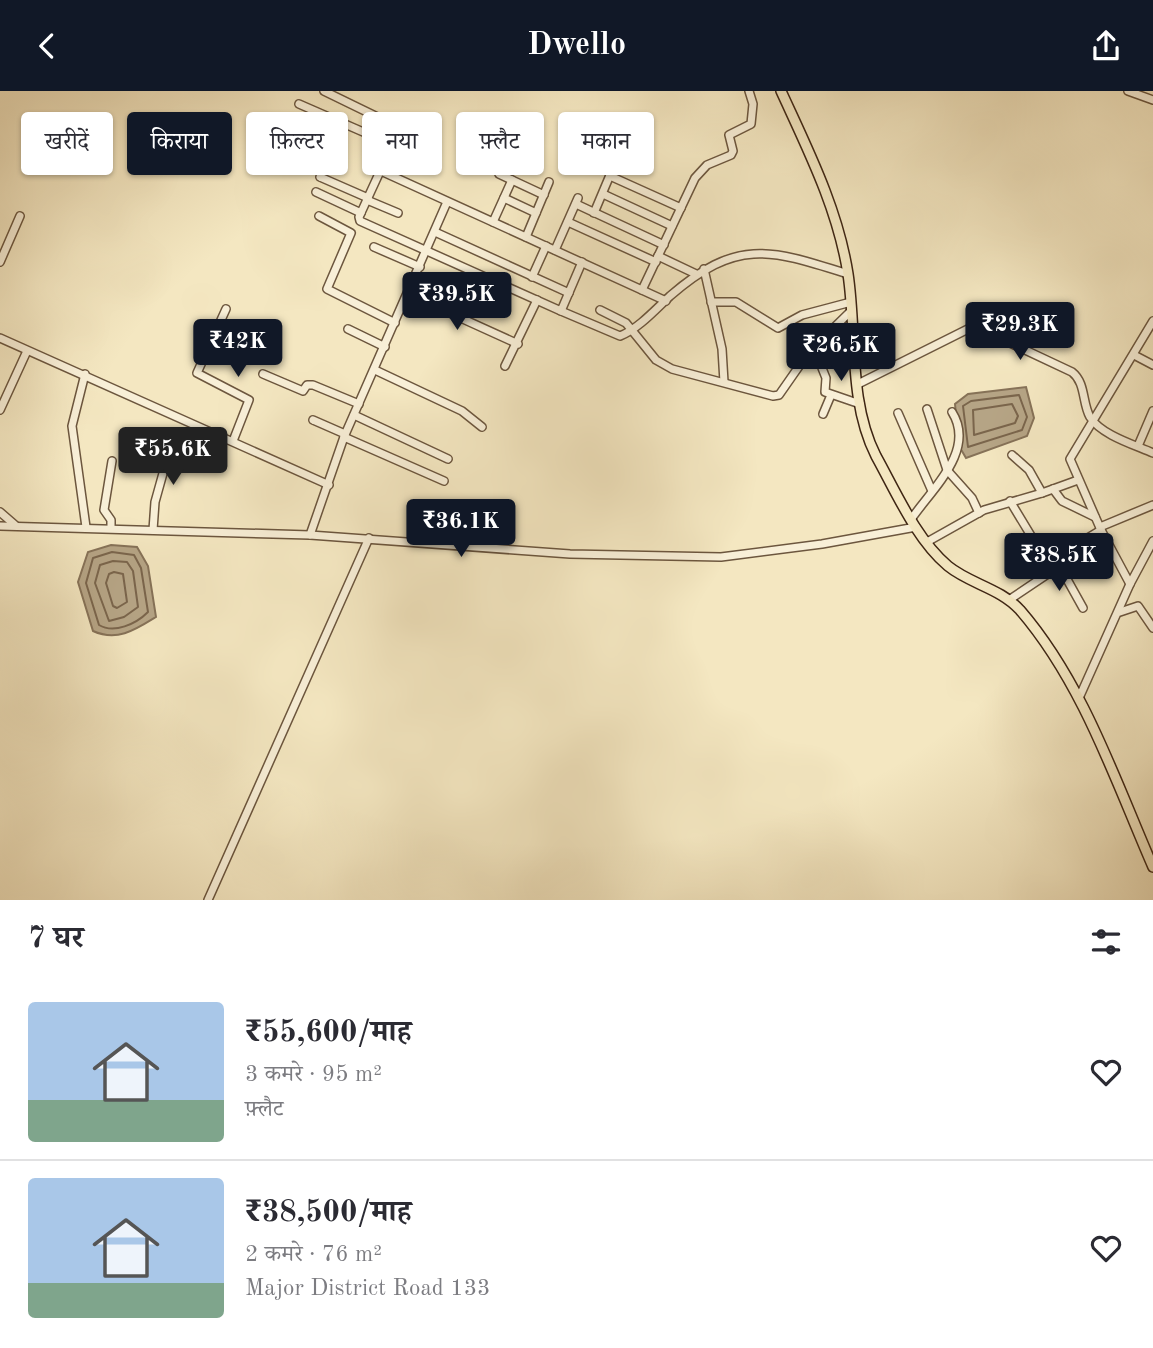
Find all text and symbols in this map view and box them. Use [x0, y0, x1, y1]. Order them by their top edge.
icon: back [28, 27, 66, 65]
icon: share [1087, 27, 1125, 65]
text: Dwello [527, 30, 626, 62]
chip: खरीदें [21, 112, 113, 175]
chip: किराया [127, 112, 232, 175]
chip: फ़िल्टर [246, 112, 348, 175]
chip: नया [362, 112, 442, 175]
chip: फ़्लैट [456, 112, 544, 175]
chip: मकान [558, 112, 654, 175]
pin: ₹39.5K [400, 273, 514, 332]
text: ₹39.5K [418, 283, 496, 306]
pin: ₹29.3K [963, 303, 1077, 362]
text: ₹29.3K [981, 313, 1059, 336]
pin: ₹42K [197, 320, 279, 379]
pin: ₹26.5K [784, 323, 898, 383]
text: ₹42K [209, 330, 267, 353]
text: ₹26.5K [802, 334, 880, 357]
pin: ₹55.6K [116, 427, 230, 487]
text: ₹55.6K [134, 438, 212, 461]
pin: ₹36.1K [404, 499, 518, 559]
text: ₹36.1K [422, 510, 500, 533]
pin: ₹38.5K [1002, 533, 1116, 593]
text: ₹38.5K [1020, 544, 1098, 567]
icon: filters [1087, 923, 1125, 961]
text: 7 घर [28, 924, 84, 954]
text: ₹55,600/माह [245, 1018, 411, 1048]
icon: home [84, 1030, 168, 1114]
icon: heart [1087, 1053, 1125, 1091]
text: 3 कमरे · 95 m² [245, 1063, 382, 1086]
text: फ़्लैट [245, 1098, 283, 1121]
text: ₹38,500/माह [245, 1198, 411, 1228]
icon: home [84, 1206, 168, 1290]
icon: heart [1087, 1229, 1125, 1267]
text: 2 कमरे · 76 m² [245, 1243, 382, 1266]
text: Major District Road 133 [245, 1277, 490, 1300]

